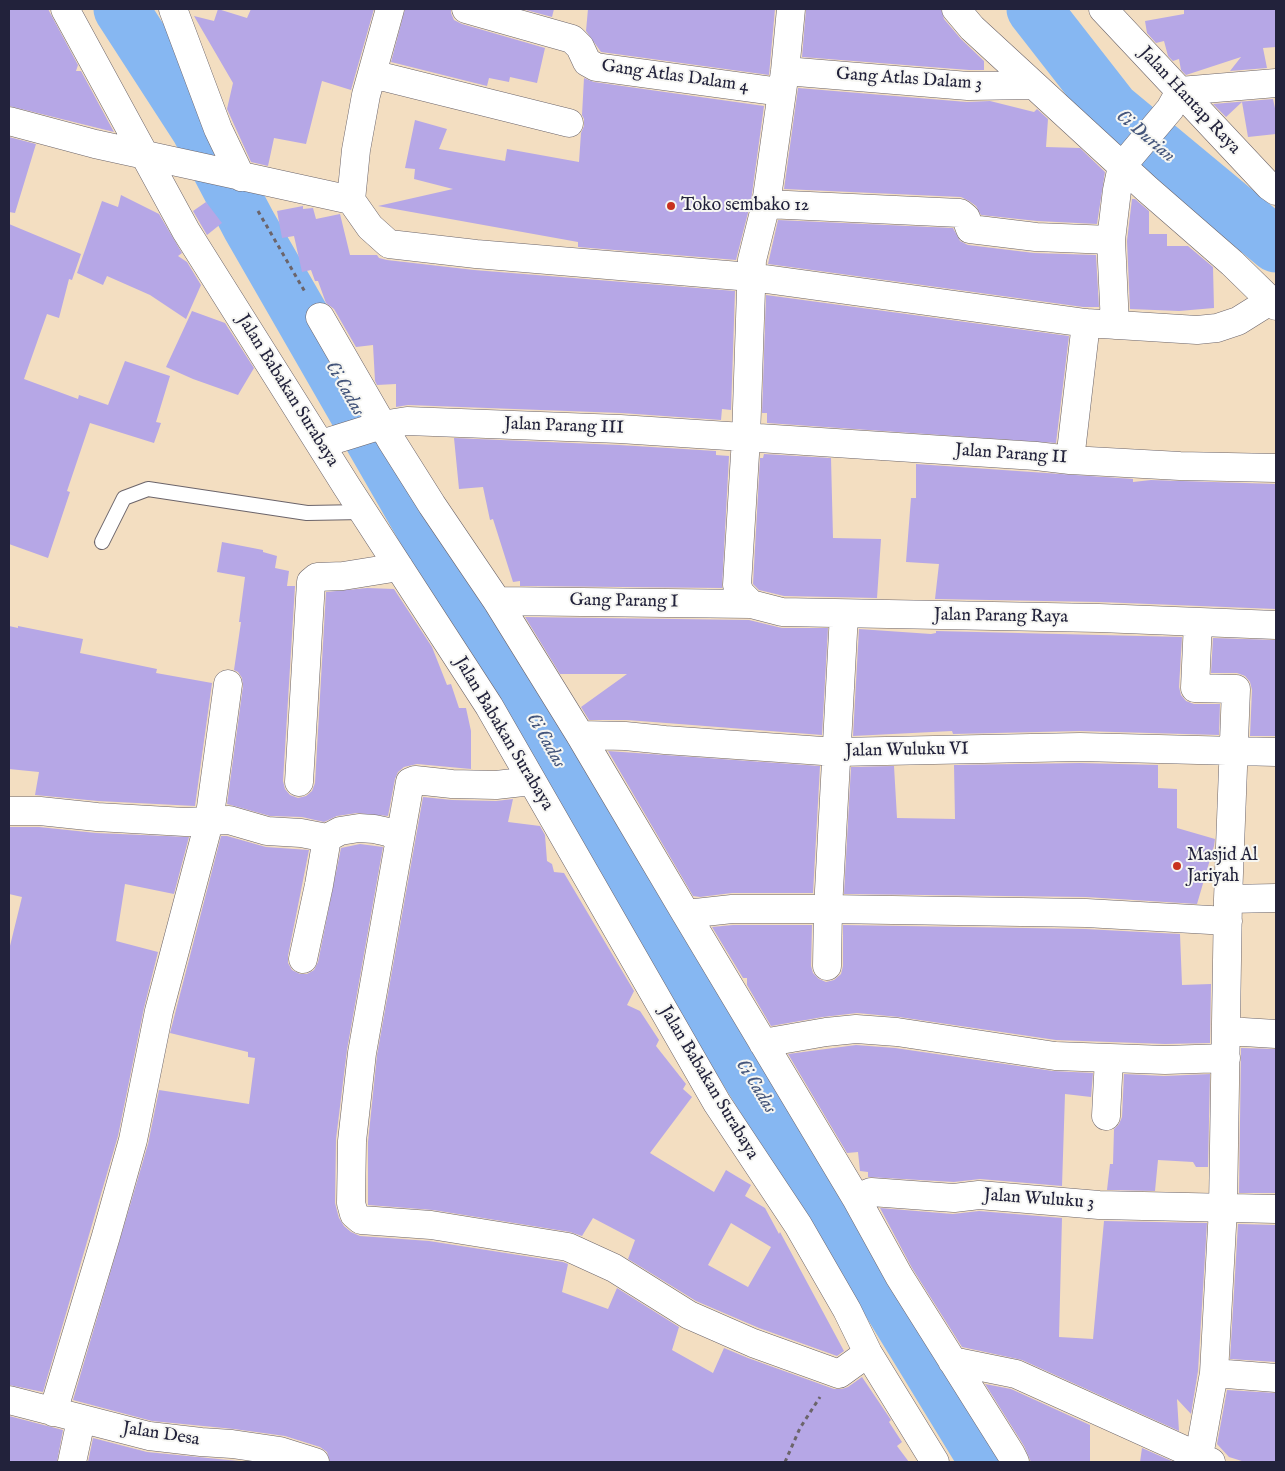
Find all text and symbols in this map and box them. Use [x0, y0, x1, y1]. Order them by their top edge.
street label: Jalan Hantap Raya [1134, 43, 1244, 159]
street label: Gang Atlas Dalam 4 [600, 56, 750, 98]
street label: Gang Atlas Dalam 3 [835, 64, 983, 96]
water label: Ci Durian [1111, 106, 1179, 168]
place label: Toko sembako 12 [681, 195, 809, 217]
marker: Toko sembako 12 [665, 200, 677, 212]
street label: Jalan Babakan Surabaya [231, 311, 343, 471]
water label: Ci Cadas [319, 358, 369, 420]
street label: Jalan Parang III [504, 414, 624, 440]
street label: Jalan Parang II [954, 440, 1068, 470]
street label: Gang Parang I [569, 590, 679, 614]
street label: Jalan Parang Raya [934, 605, 1068, 629]
street label: Jalan Babakan Surabaya [449, 653, 557, 815]
water label: Ci Cadas [520, 710, 570, 772]
street label: Jalan Wuluku VI [845, 739, 969, 763]
place label: Masjid Al Jariyah [1187, 845, 1258, 888]
marker: Masjid Al Jariyah [1171, 860, 1183, 872]
street label: Jalan Babakan Surabaya [654, 1002, 762, 1164]
water label: Ci Cadas [730, 1056, 780, 1118]
street label: Jalan Wuluku 3 [983, 1185, 1095, 1215]
street label: Jalan Desa [121, 1418, 201, 1452]

